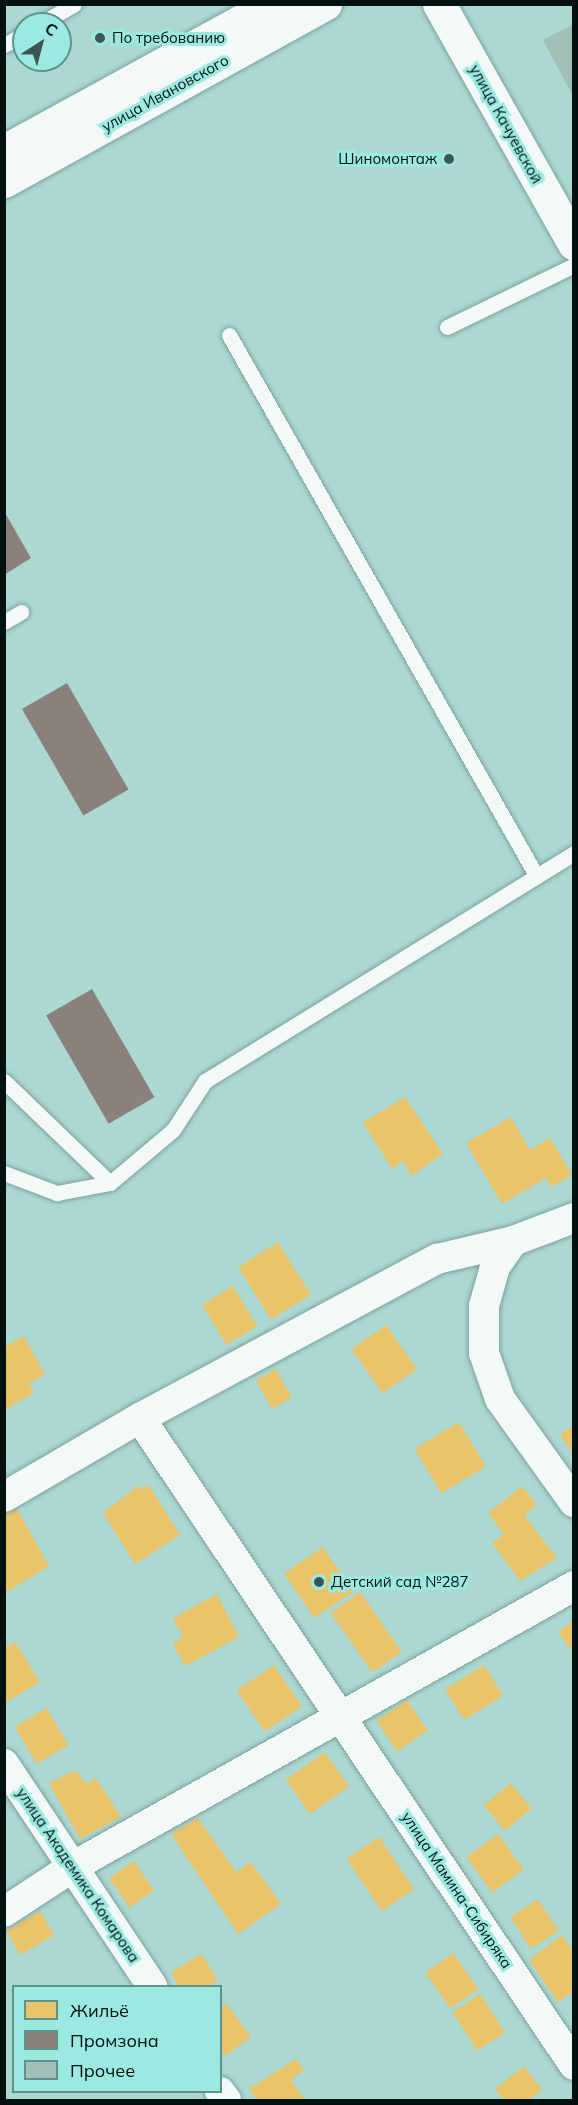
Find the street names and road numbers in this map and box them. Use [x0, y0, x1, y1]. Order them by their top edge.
street label: улица Ивановского [98, 51, 232, 135]
street label: улица Качуевской [466, 61, 546, 187]
street label: улица Академика Комарова [13, 1784, 143, 1966]
street label: улица Мамина-Сибиряка [398, 1808, 516, 1972]

